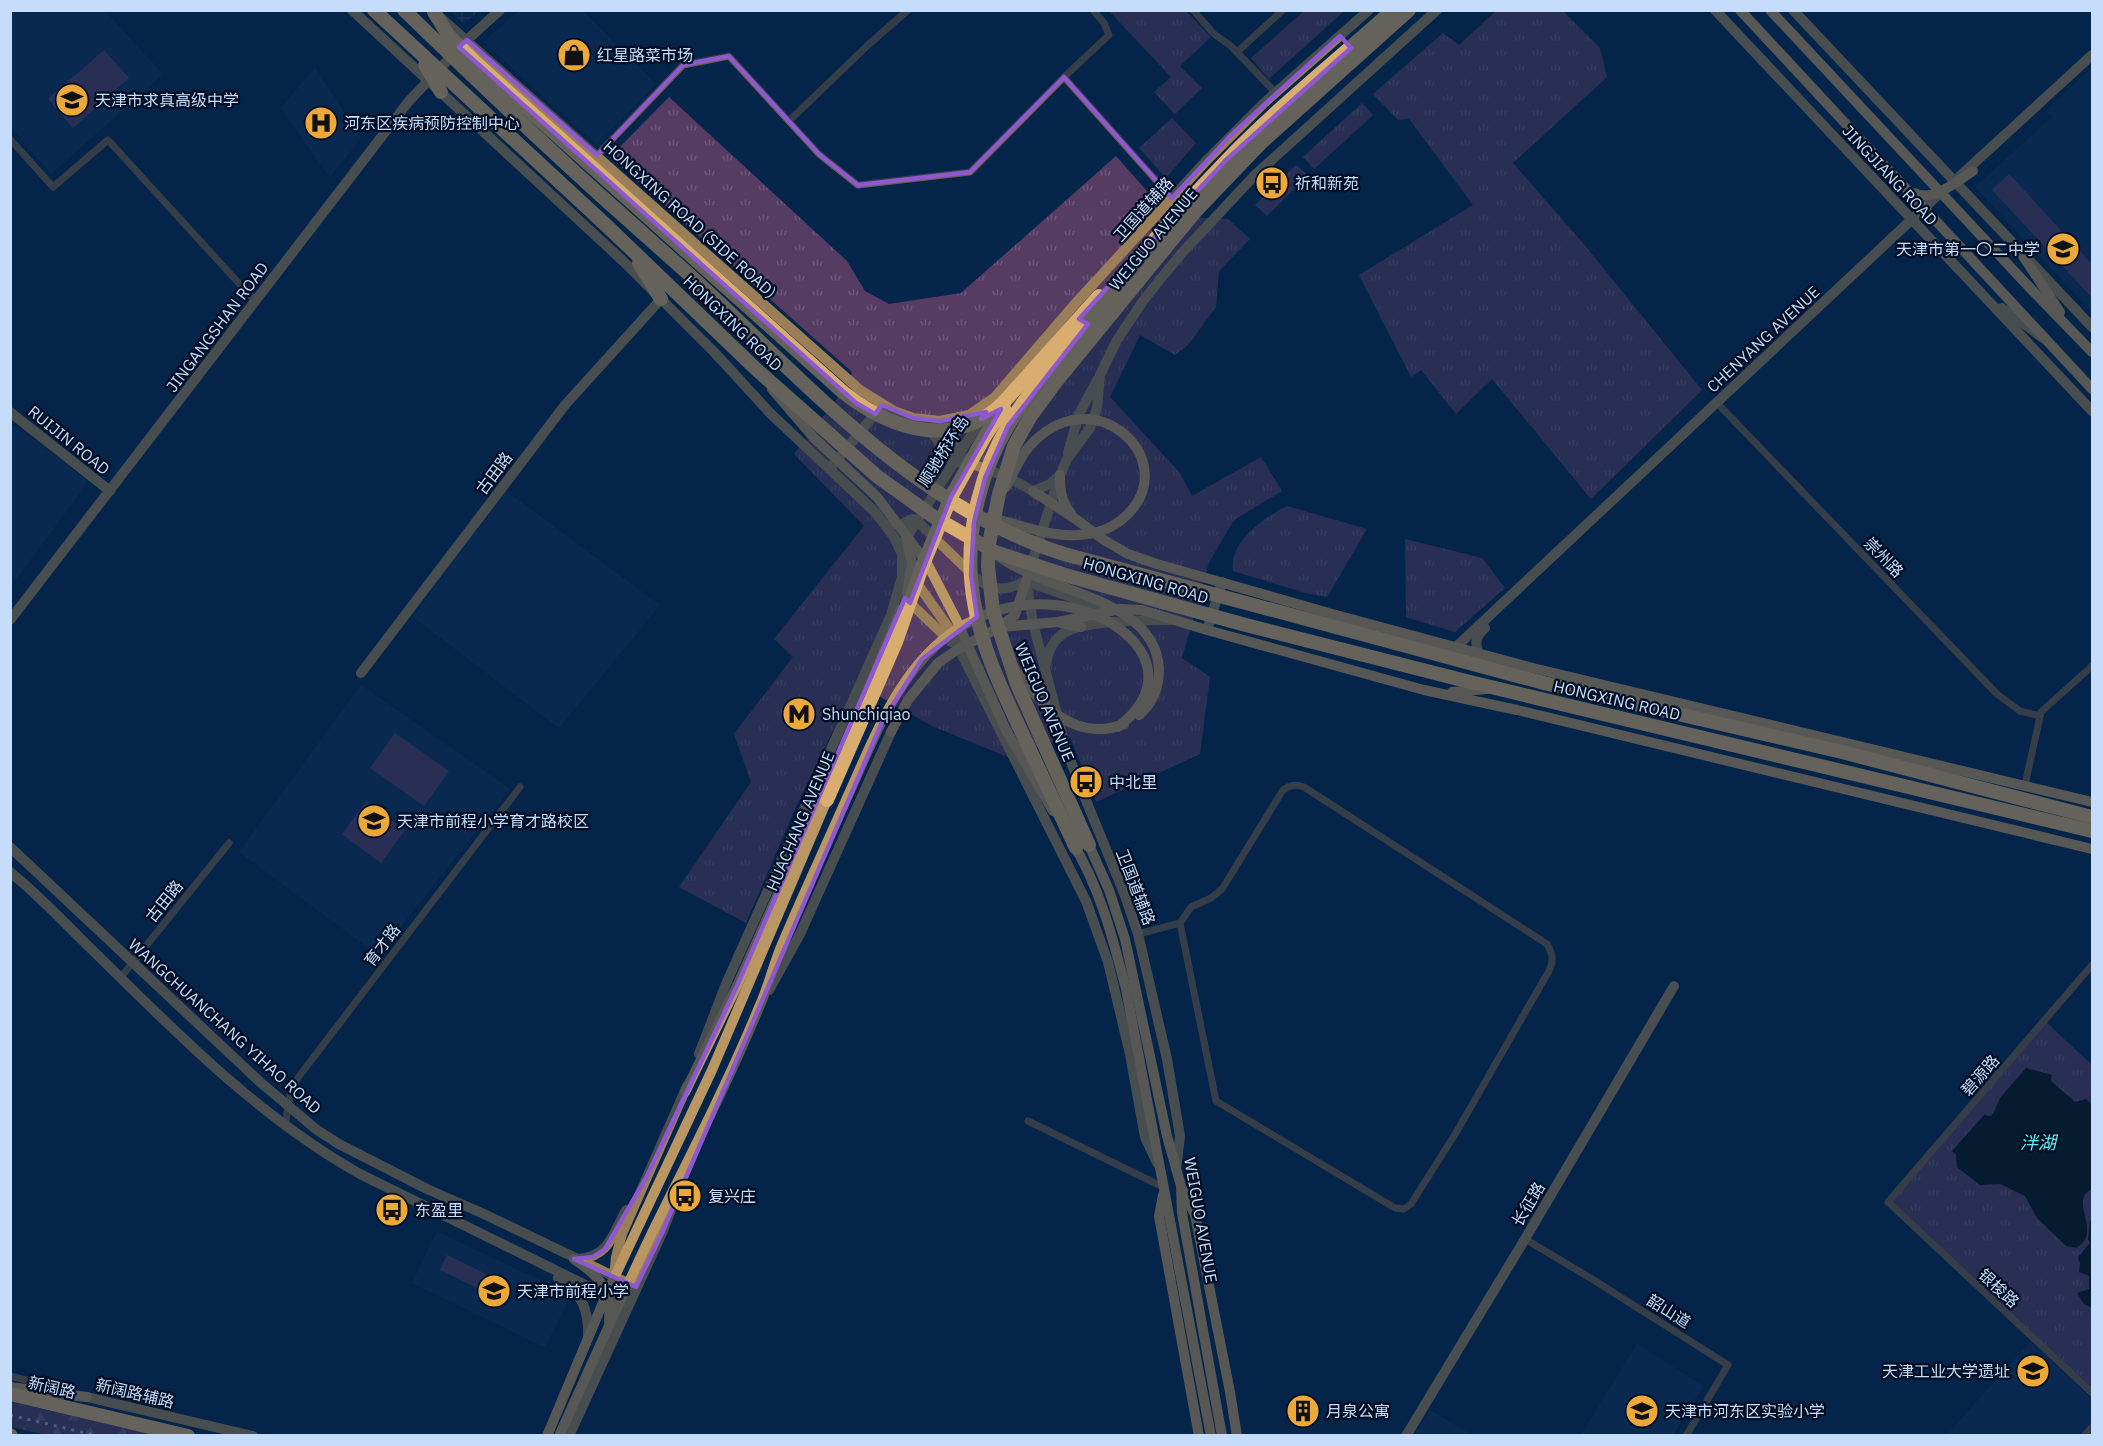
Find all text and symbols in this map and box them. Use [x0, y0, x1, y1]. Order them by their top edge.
shop icon: 红星路菜市场 [556, 37, 592, 73]
place label: 红星路菜市场 [597, 45, 693, 65]
school or university icon: 天津市求真高级中学 [54, 82, 90, 118]
place label: 天津市求真高级中学 [95, 90, 239, 110]
hospital icon: 河东区疾病预防控制中心 [303, 105, 339, 141]
place label: 河东区疾病预防控制中心 [344, 113, 520, 133]
street label: JINGJIANG ROAD [1838, 121, 1942, 229]
street label: HONGXING ROAD (SIDE ROAD) [599, 136, 781, 302]
bus stop icon: 祈和新苑 [1254, 165, 1290, 201]
street label: 卫国道辅路 [1109, 173, 1177, 245]
place label: 祈和新苑 [1295, 173, 1359, 193]
street label: WEIGUO AVENUE [1104, 184, 1202, 294]
school or university icon: 天津市第一〇二中学 [2045, 231, 2081, 267]
place label: 天津市第一〇二中学 [1896, 239, 2040, 259]
street label: JINGANGSHAN ROAD [162, 258, 272, 396]
street label: HONGXING ROAD [679, 271, 787, 375]
street label: CHENYANG AVENUE [1702, 282, 1824, 396]
street label: RUIJIN ROAD [24, 401, 114, 479]
street label: 顺驰桥环岛 [913, 412, 973, 490]
street label: 古田路 [472, 448, 516, 498]
street label: 崇州路 [1860, 533, 1908, 581]
street label: HONGXING ROAD [1081, 553, 1211, 607]
street label: WEIGUO AVENUE [1011, 640, 1079, 764]
street label: HONGXING ROAD [1552, 676, 1682, 724]
metro station icon: Shunchiqiao [781, 696, 817, 732]
place label: Shunchiqiao [822, 704, 911, 724]
street label: HUACHANG AVENUE [762, 748, 838, 894]
bus stop icon: 中北里 [1068, 764, 1104, 800]
place label: 中北里 [1109, 772, 1157, 792]
school or university icon: 天津市前程小学育才路校区 [356, 803, 392, 839]
place label: 天津市前程小学育才路校区 [397, 811, 589, 831]
street label: 卫国道辅路 [1112, 846, 1160, 928]
street label: 古田路 [141, 876, 187, 926]
street label: 育才路 [360, 920, 404, 970]
street label: WANGCHUANCHANG YIHAO ROAD [124, 934, 326, 1118]
street label: 碧源路 [1957, 1050, 2003, 1100]
water label: 泮湖 [2020, 1131, 2059, 1154]
street label: WEIGUO AVENUE [1180, 1156, 1222, 1284]
bus stop icon: 复兴庄 [667, 1178, 703, 1214]
street label: 长征路 [1507, 1178, 1549, 1230]
place label: 复兴庄 [708, 1186, 756, 1206]
bus stop icon: 东盈里 [374, 1192, 410, 1228]
place label: 东盈里 [415, 1200, 463, 1220]
street label: 银梭路 [1975, 1264, 2023, 1312]
school or university icon: 天津市前程小学 [476, 1273, 512, 1309]
place label: 天津市前程小学 [517, 1281, 629, 1301]
street label: 韶山道 [1643, 1290, 1695, 1332]
school or university icon: 天津工业大学遗址 [2015, 1353, 2051, 1389]
place label: 天津工业大学遗址 [1882, 1361, 2010, 1381]
street label: 新阔路 [26, 1372, 78, 1402]
street label: 新阔路辅路 [94, 1374, 176, 1412]
building icon: 月泉公寓 [1285, 1393, 1321, 1429]
school or university icon: 天津市河东区实验小学 [1624, 1393, 1660, 1429]
place label: 月泉公寓 [1326, 1401, 1390, 1421]
place label: 天津市河东区实验小学 [1665, 1401, 1825, 1421]

